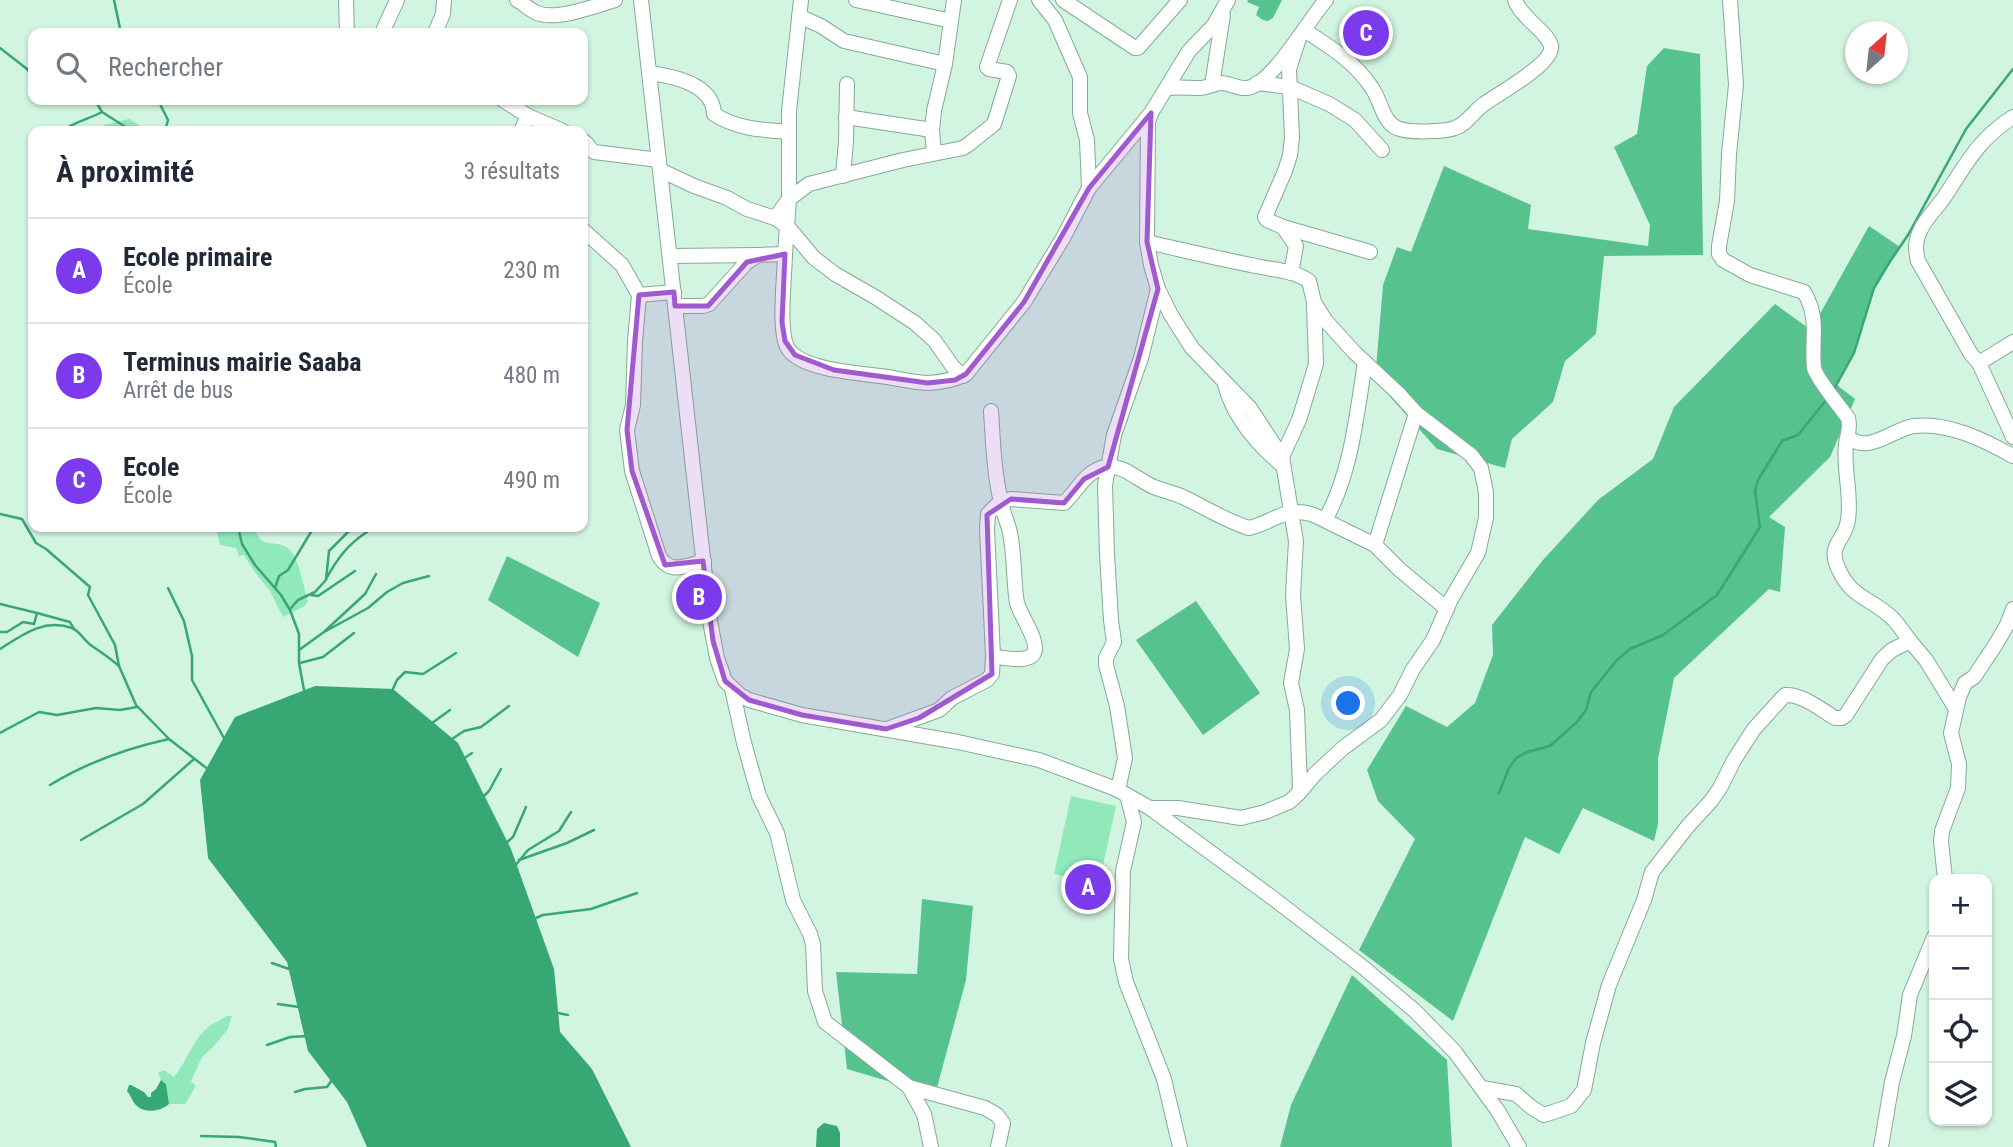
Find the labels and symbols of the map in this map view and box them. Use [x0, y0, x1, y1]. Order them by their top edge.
pin: C [1343, 7, 1389, 59]
north arrow [1845, 21, 1908, 84]
pin: B [676, 571, 722, 623]
your location [1331, 686, 1365, 720]
pin: A [1065, 861, 1111, 913]

